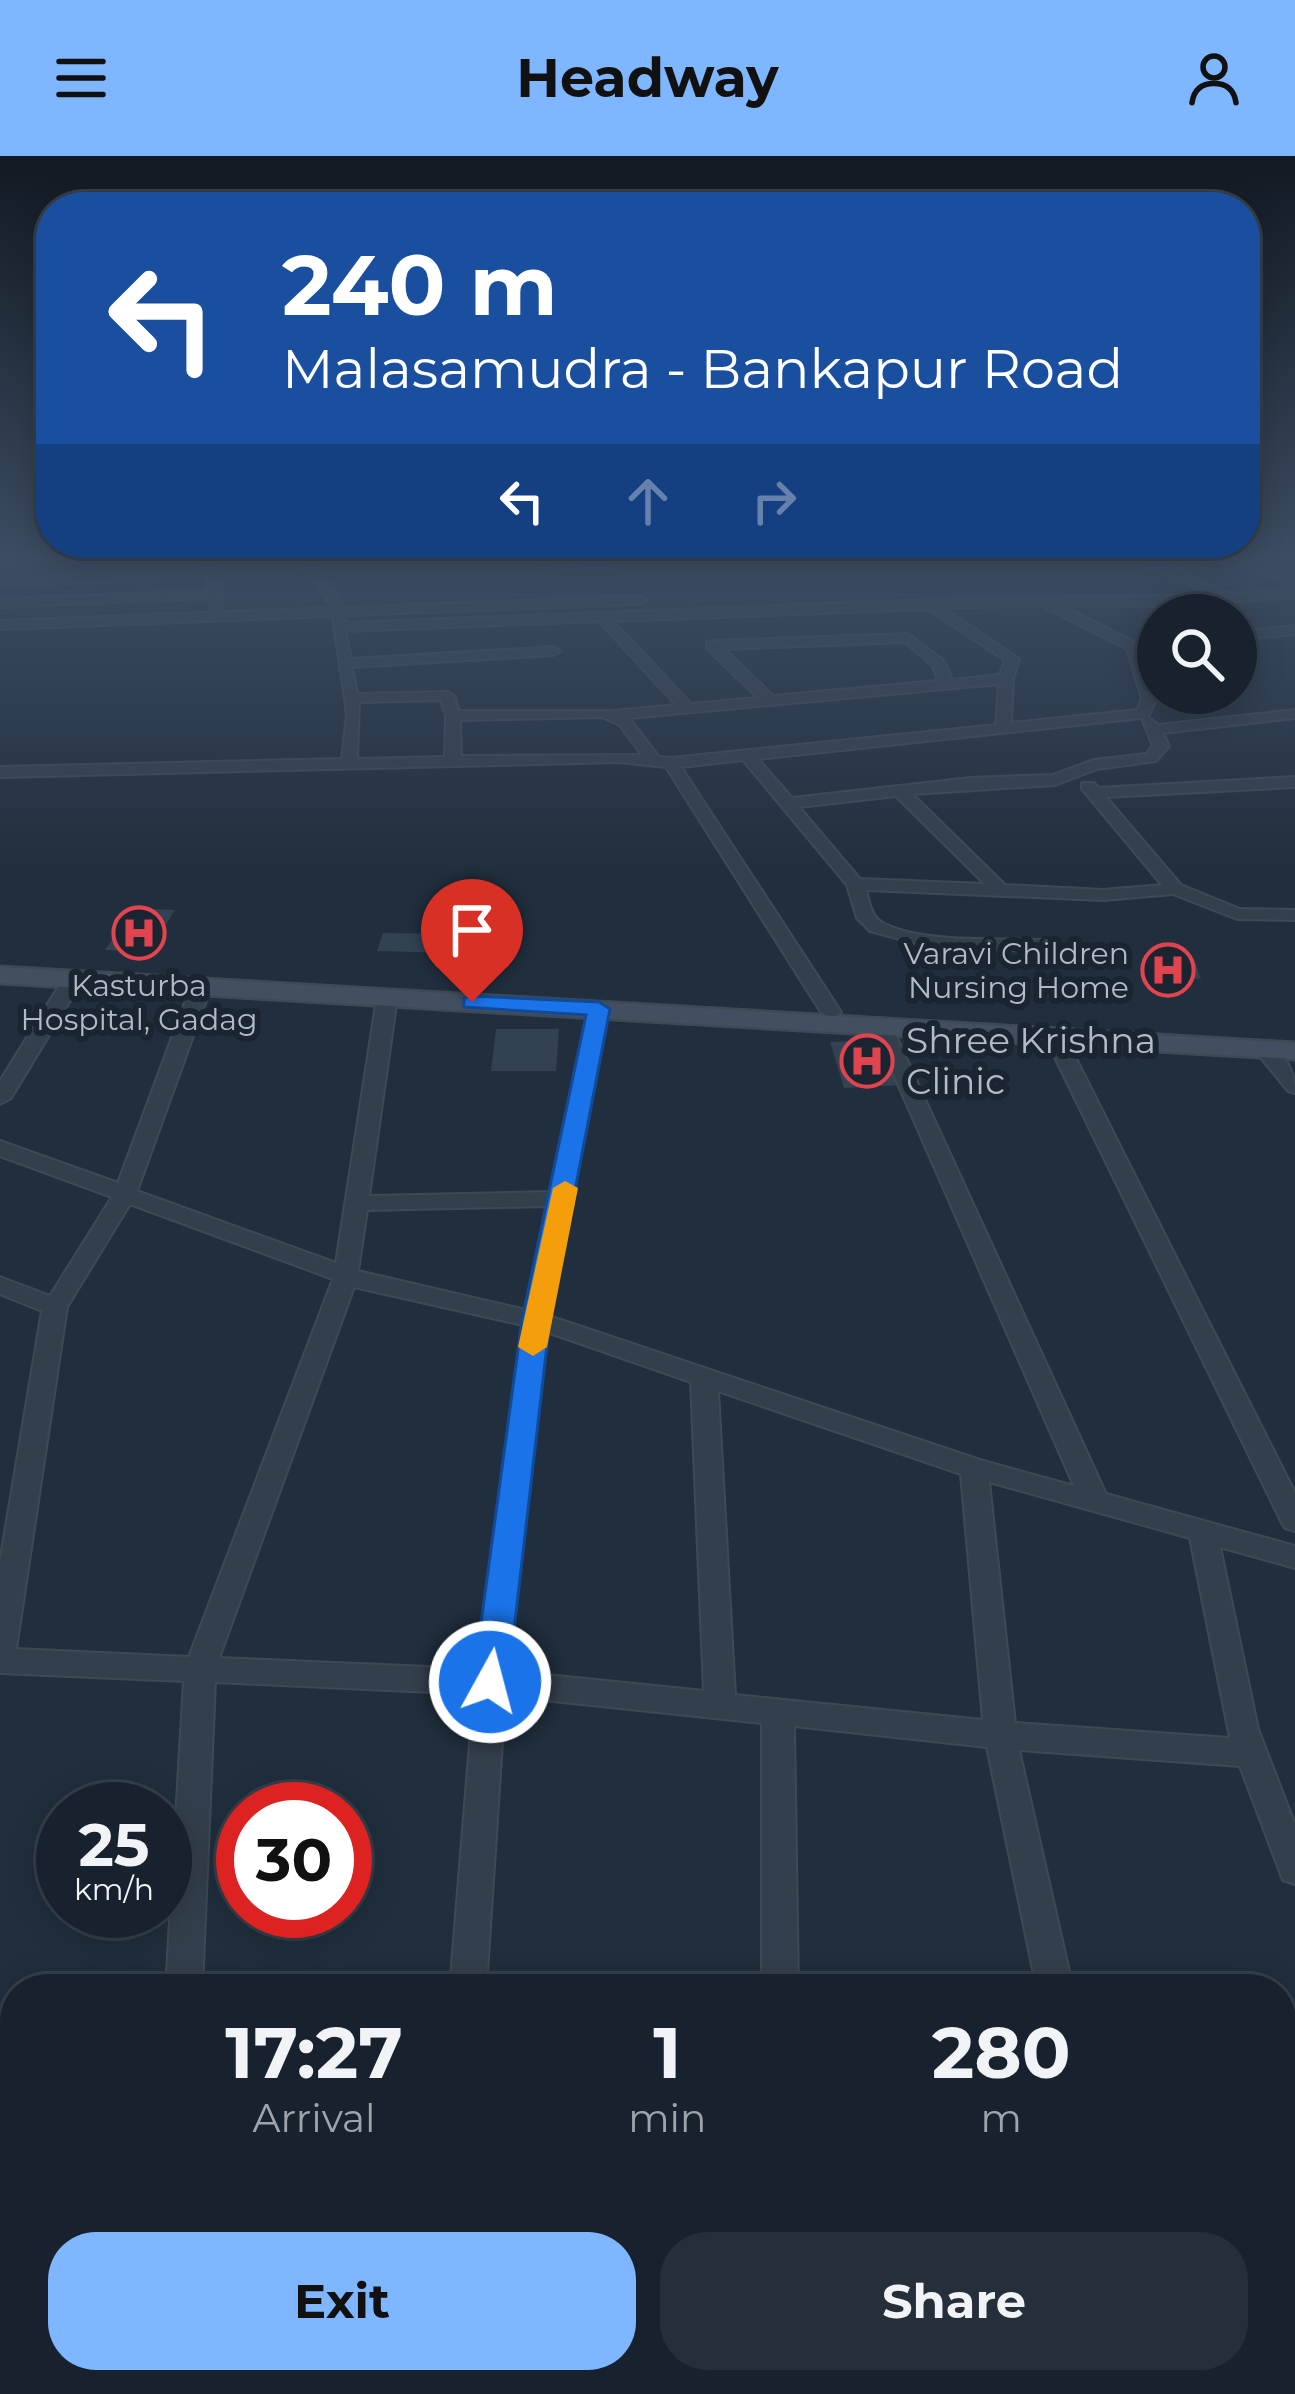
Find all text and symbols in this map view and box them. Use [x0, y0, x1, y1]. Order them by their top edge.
icon: menu [48, 45, 114, 111]
text: Headway [516, 45, 779, 111]
icon: person [1181, 45, 1247, 111]
text: 240 m [282, 234, 558, 336]
icon: left [84, 240, 240, 396]
text: Malasamudra - Bankapur Road [282, 336, 1123, 402]
icon: left [489, 468, 555, 534]
icon: ahead [615, 468, 681, 534]
icon: right [741, 468, 807, 534]
map controls [1137, 594, 1257, 714]
button: search [1137, 594, 1257, 714]
pin [421, 879, 523, 1002]
icon: arrive [439, 897, 505, 963]
hospital icon: Kasturba Hospital, Gadag [111, 905, 167, 961]
place label: Varavi Children Nursing Home [904, 935, 1129, 1006]
hospital icon: Varavi Children Nursing Home [1140, 942, 1196, 998]
place label: Kasturba Hospital, Gadag [20, 967, 258, 1038]
place label: Shree Krishna Clinic [906, 1018, 1156, 1103]
hospital icon: Shree Krishna Clinic [839, 1033, 895, 1089]
position arrow [427, 1619, 553, 1745]
speed limit sign: 30 [216, 1782, 372, 1938]
text: 25 [78, 1808, 150, 1881]
text: km/h [74, 1871, 154, 1908]
text: 17:27 [225, 2008, 403, 2096]
text: 1 [653, 2008, 681, 2096]
text: 280 [932, 2008, 1071, 2096]
text: Arrival [253, 2094, 376, 2142]
text: min [628, 2094, 706, 2142]
text: m [980, 2094, 1022, 2142]
button: Exit [48, 2232, 636, 2370]
button: Share [660, 2232, 1248, 2370]

